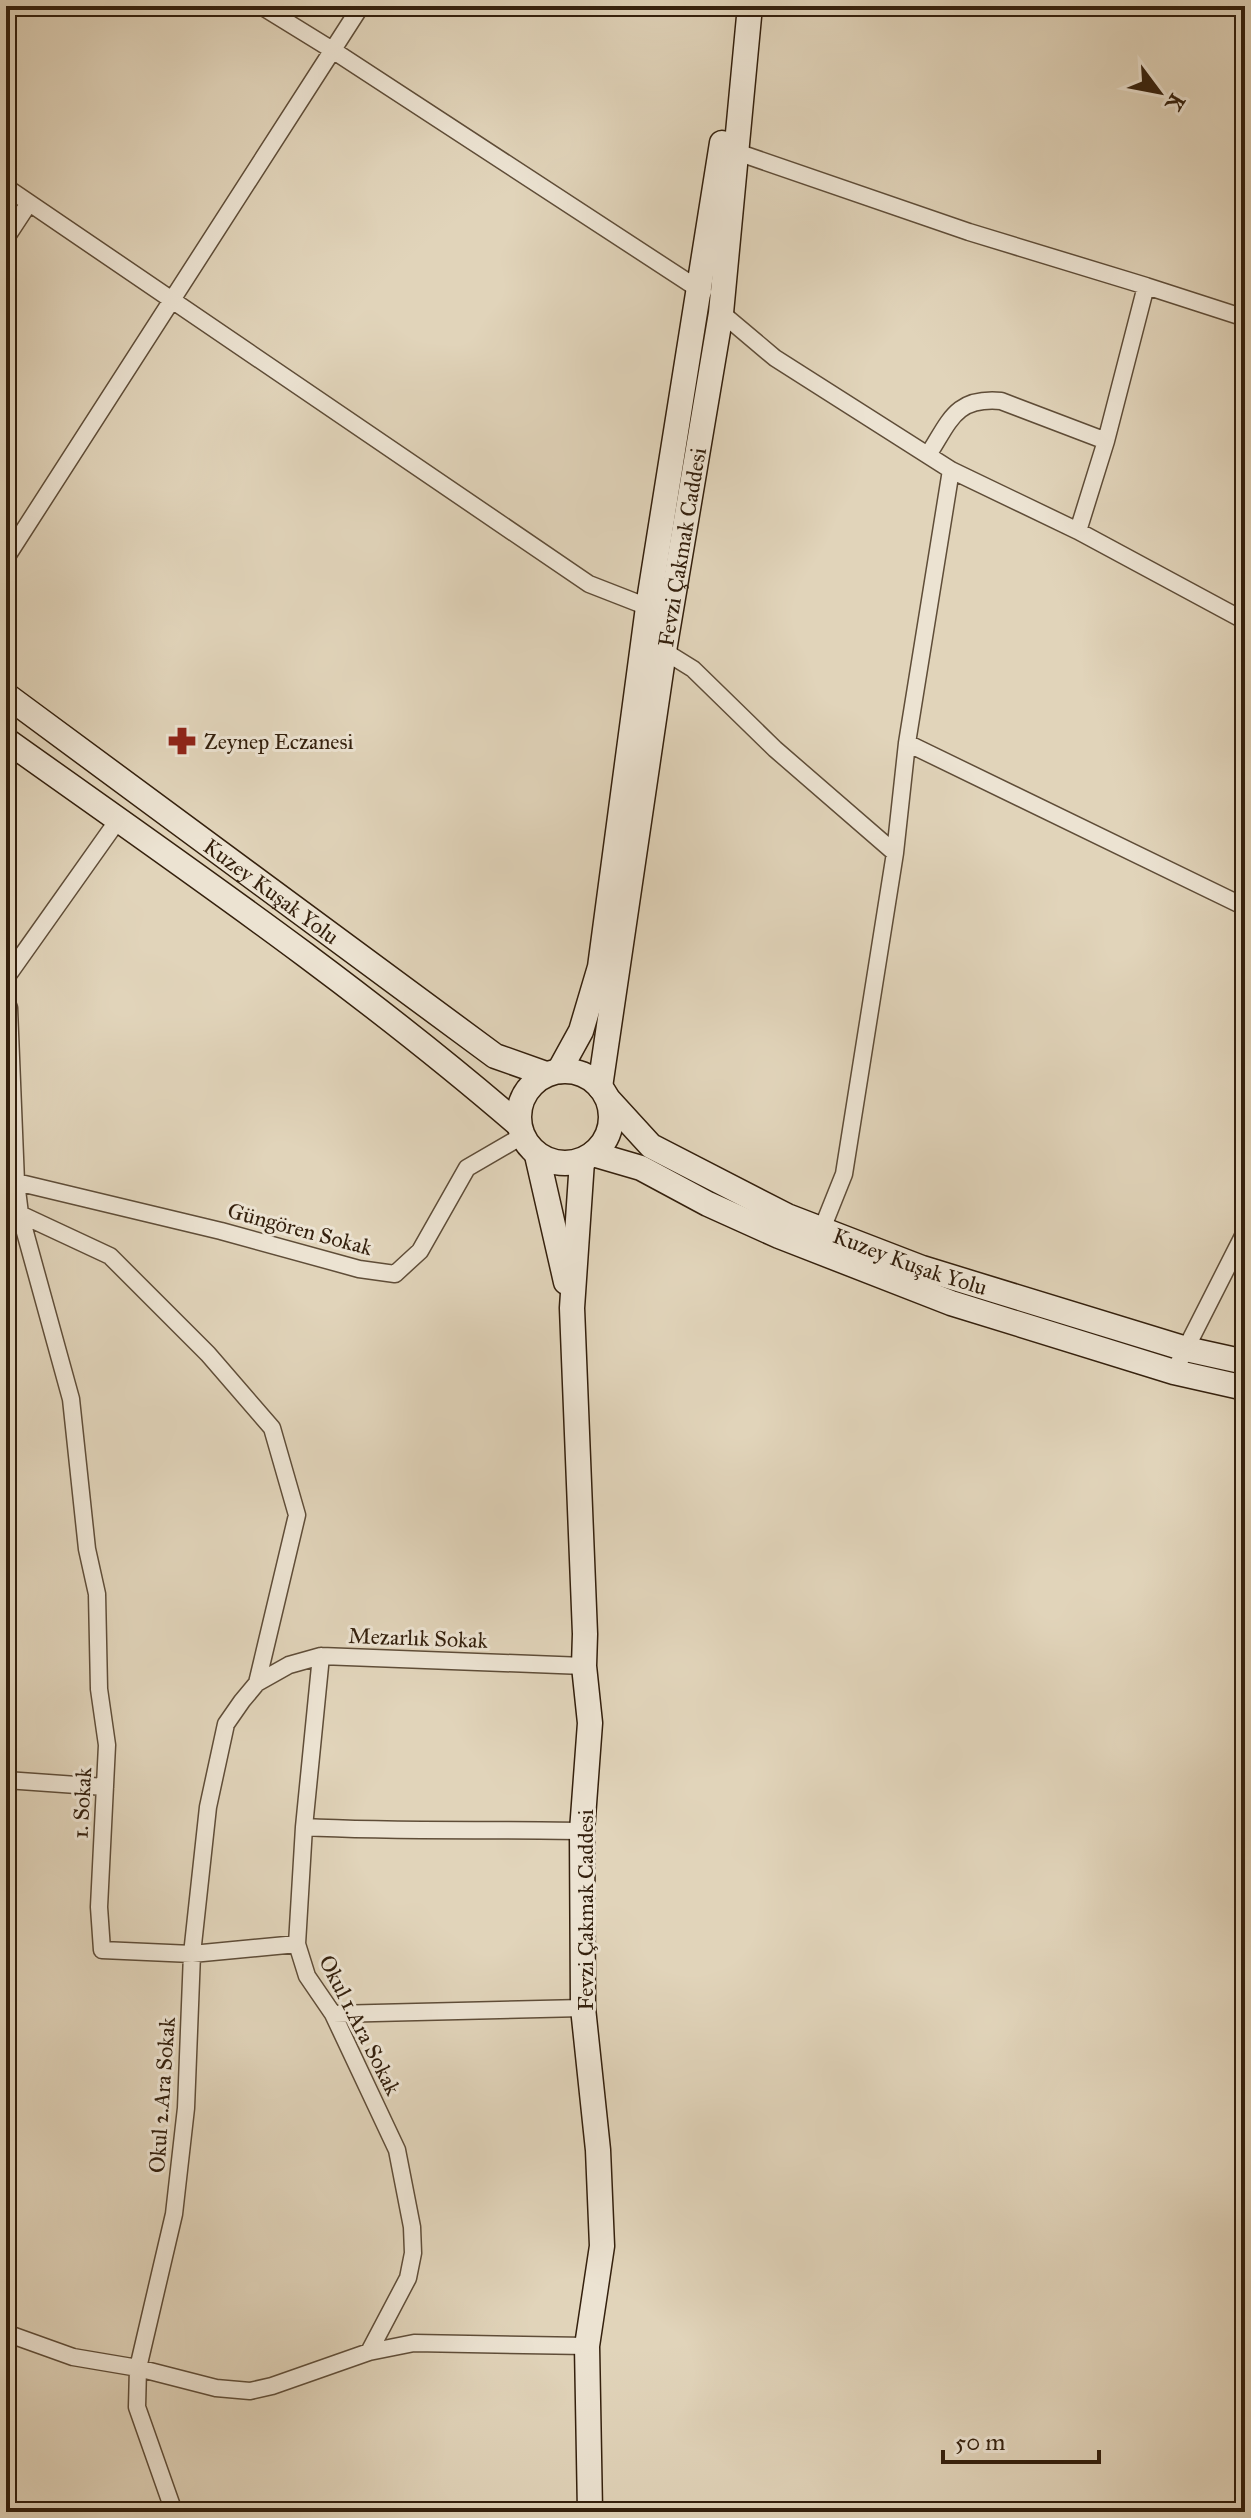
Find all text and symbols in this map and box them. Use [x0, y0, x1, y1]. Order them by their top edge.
north arrow [1119, 52, 1199, 132]
text: K [1159, 89, 1191, 117]
street label: Fevzi Çakmak Caddesi [651, 446, 712, 649]
pharmacy icon: Zeynep Eczanesi [167, 726, 197, 756]
place label: Zeynep Eczanesi [204, 728, 354, 755]
street label: Kuzey Kuşak Yolu [198, 832, 345, 950]
street label: Güngören Sokak [225, 1197, 376, 1261]
street label: Kuzey Kuşak Yolu [829, 1222, 991, 1301]
street label: Mezarlık Sokak [348, 1622, 489, 1654]
street label: 1. Sokak [67, 1766, 97, 1839]
street label: Fevzi Çakmak Caddesi [572, 1809, 599, 2011]
street label: Okul 1.Ara Sokak [313, 1950, 407, 2100]
street label: Okul 2.Ara Sokak [143, 2015, 181, 2174]
scale bar [943, 2414, 1099, 2464]
text: 50 m [955, 2427, 1005, 2457]

